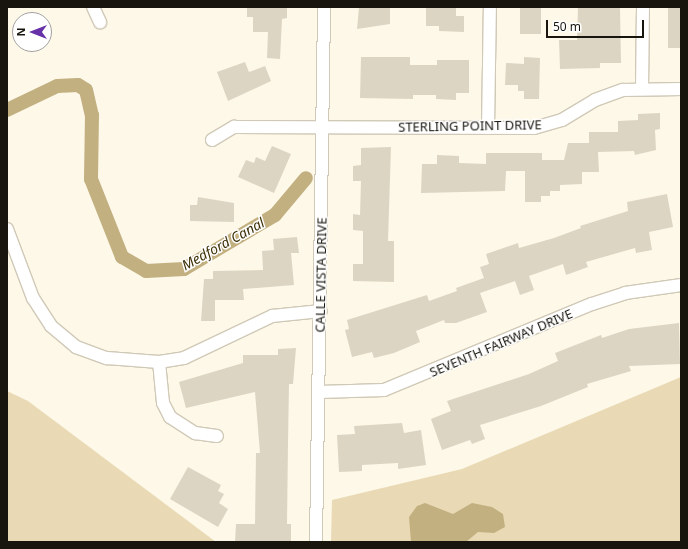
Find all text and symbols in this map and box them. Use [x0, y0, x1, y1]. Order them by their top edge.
north arrow [12, 12, 52, 52]
scale bar [548, 12, 646, 38]
text: 50 m [553, 18, 581, 35]
text: N [13, 28, 28, 36]
street label: STERLING POINT DRIVE [398, 117, 542, 135]
water label: Medford Canal [179, 214, 267, 274]
street label: CALLE VISTA DRIVE [312, 217, 330, 333]
street label: SEVENTH FAIRWAY DRIVE [427, 306, 575, 380]

